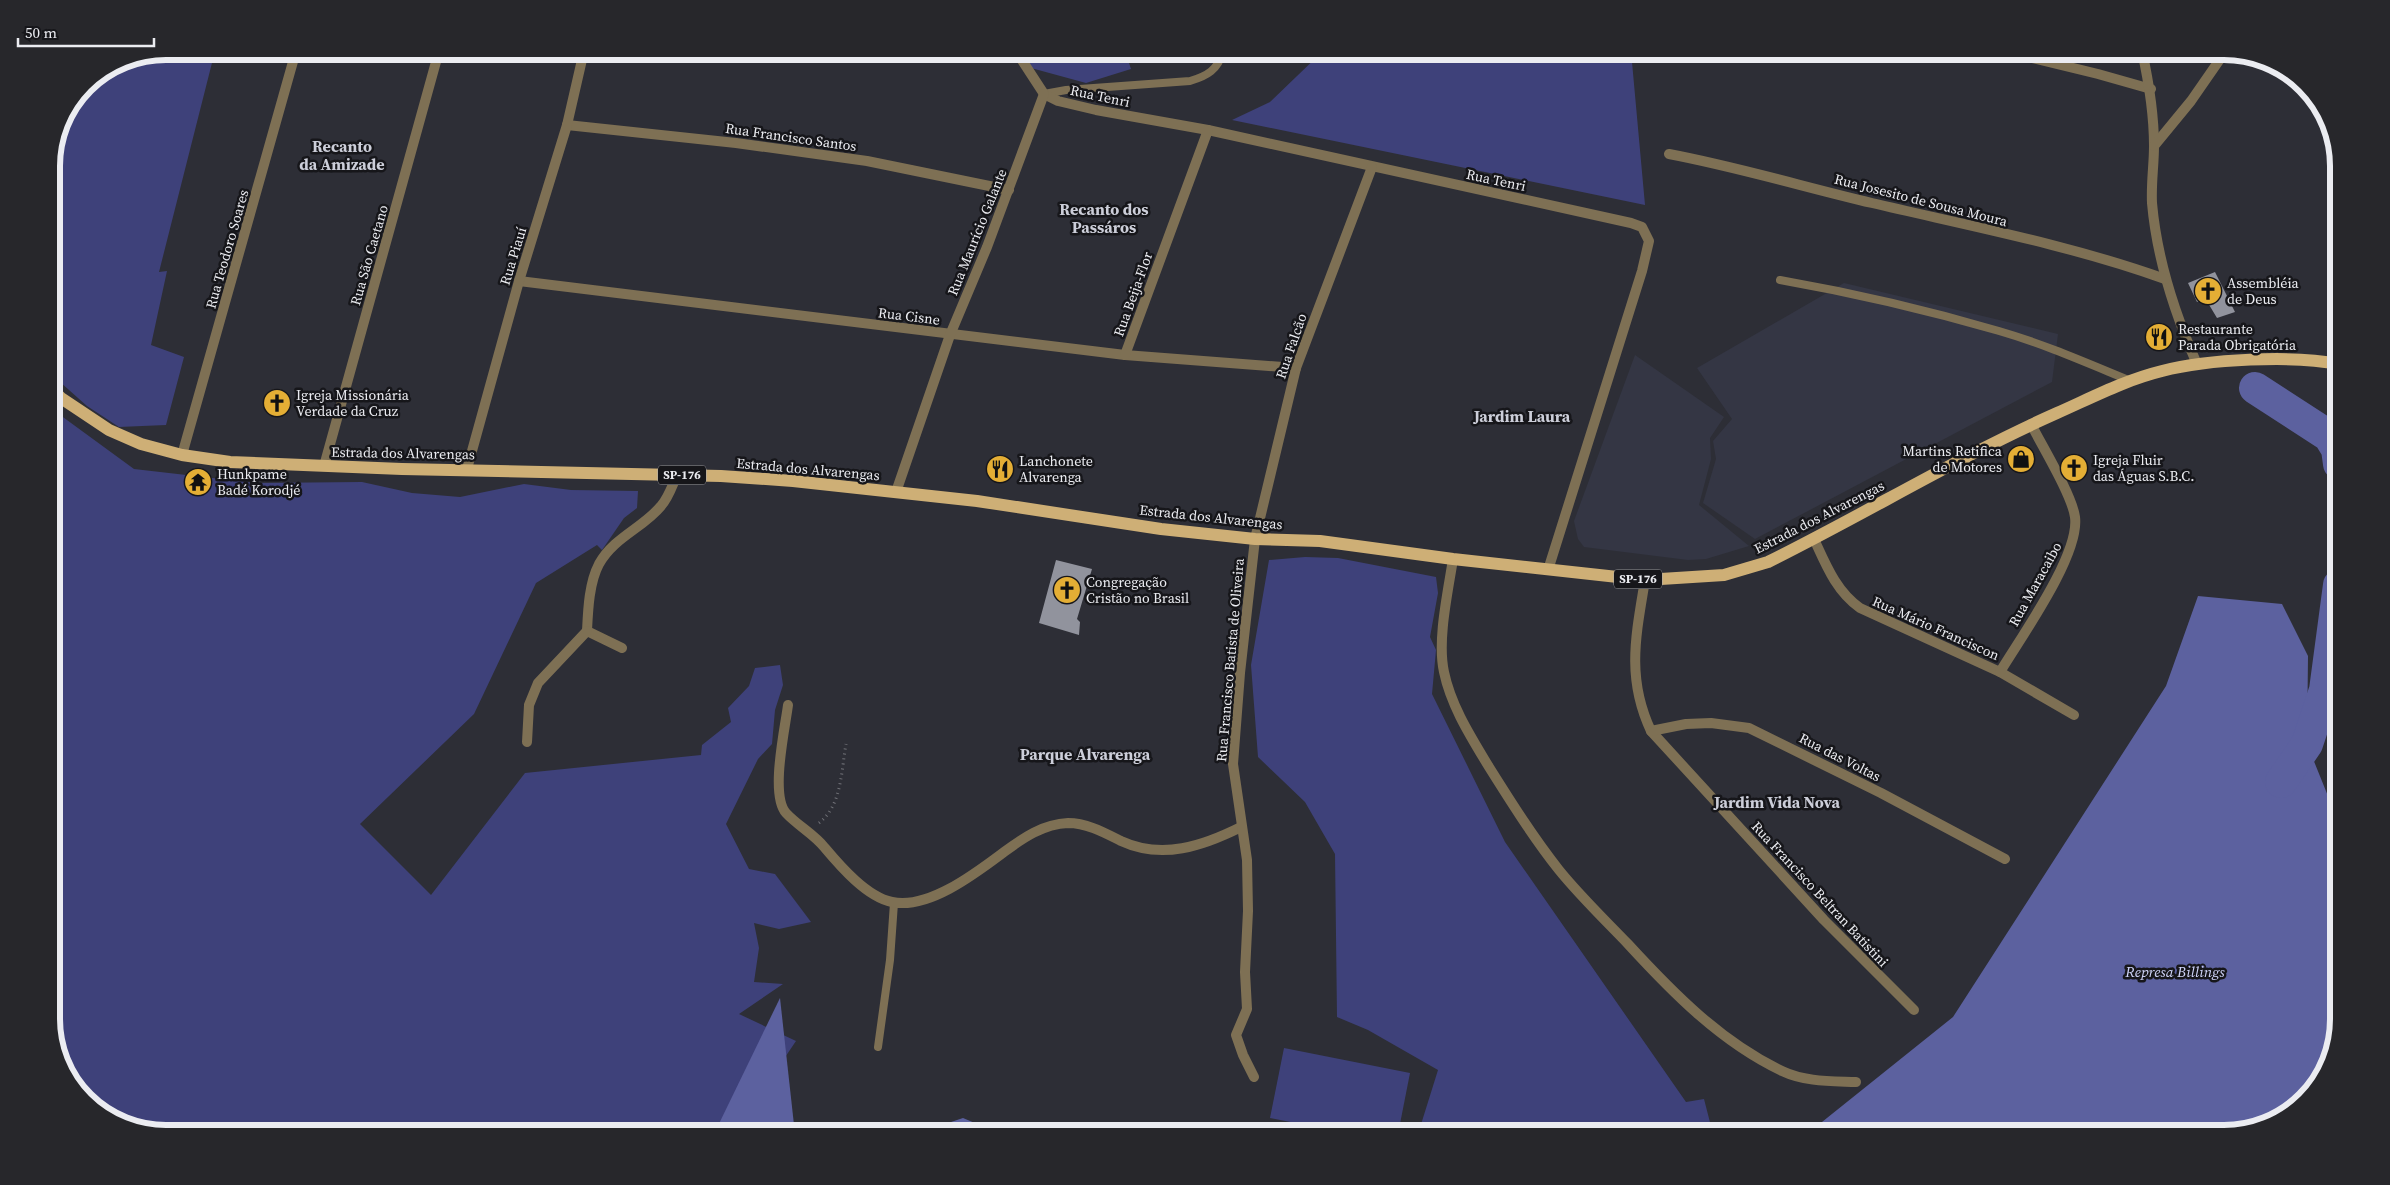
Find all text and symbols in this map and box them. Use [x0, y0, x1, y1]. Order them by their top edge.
scale bar [18, 15, 154, 47]
text: 50 m [25, 22, 57, 43]
street label: Rua Tenri [1068, 80, 1132, 112]
street label: Rua Francisco Santos [724, 118, 858, 156]
district label: Recanto da Amizade [299, 135, 385, 175]
street label: Rua Tenri [1464, 164, 1528, 196]
street label: Rua Maurício Galante [942, 166, 1012, 298]
street label: Rua Josesito de Sousa Moura [1832, 169, 2010, 231]
street label: Rua Teodoro Soares [200, 187, 254, 311]
district label: Recanto dos Passáros [1059, 198, 1149, 238]
street label: Rua São Caetano [345, 202, 393, 308]
street label: Rua Piauí [495, 225, 531, 287]
street label: Rua Beija-Flor [1108, 249, 1158, 339]
place label: Assembléia de Deus [2227, 273, 2300, 309]
church icon: Assembléia de Deus [2193, 276, 2223, 306]
street label: Rua Cisne [877, 302, 941, 330]
street label: Rua Falcão [1270, 310, 1312, 381]
place label: Restaurante Parada Obrigatória [2178, 319, 2297, 355]
restaurant icon: Restaurante Parada Obrigatória [2144, 322, 2174, 352]
place label: Igreja Missionária Verdade da Cruz [296, 385, 410, 421]
church icon: Igreja Missionária Verdade da Cruz [262, 388, 292, 418]
district label: Jardim Laura [1473, 405, 1571, 427]
place label: Martins Retifica de Motores [1903, 441, 2003, 477]
street label: Estrada dos Alvarengas [331, 442, 475, 464]
shop icon: Martins Retifica de Motores [2006, 444, 2036, 474]
place label: Igreja Fluir das Águas S.B.C. [2093, 450, 2194, 486]
place label: Lanchonete Alvarenga [1019, 451, 1093, 487]
street label: Estrada dos Alvarengas [735, 453, 881, 485]
church icon: Igreja Fluir das Águas S.B.C. [2059, 453, 2089, 483]
restaurant icon: Lanchonete Alvarenga [985, 454, 1015, 484]
place label: Hunkpame Badé Korodjé [217, 464, 300, 500]
road number: SP-176 [658, 466, 706, 484]
temple icon: Hunkpame Badé Korodjé [183, 467, 213, 497]
street label: Estrada dos Alvarengas [1750, 475, 1888, 559]
street label: Estrada dos Alvarengas [1138, 500, 1284, 534]
street label: Rua Maracaibo [2004, 538, 2067, 630]
street label: Rua Francisco Batista de Oliveira [1211, 556, 1249, 763]
road number: SP-176 [1614, 570, 1662, 588]
place label: Congregação Cristão no Brasil [1086, 572, 1189, 608]
church icon: Congregação Cristão no Brasil [1052, 575, 1082, 605]
street label: Rua Mário Franciscon [1869, 591, 2003, 665]
street label: Rua das Voltas [1796, 728, 1884, 786]
district label: Parque Alvarenga [1020, 743, 1151, 765]
district label: Jardim Vida Nova [1713, 791, 1841, 813]
street label: Rua Francisco Beltran Batistini [1747, 817, 1893, 971]
water label: Represa Billings [2124, 961, 2225, 982]

